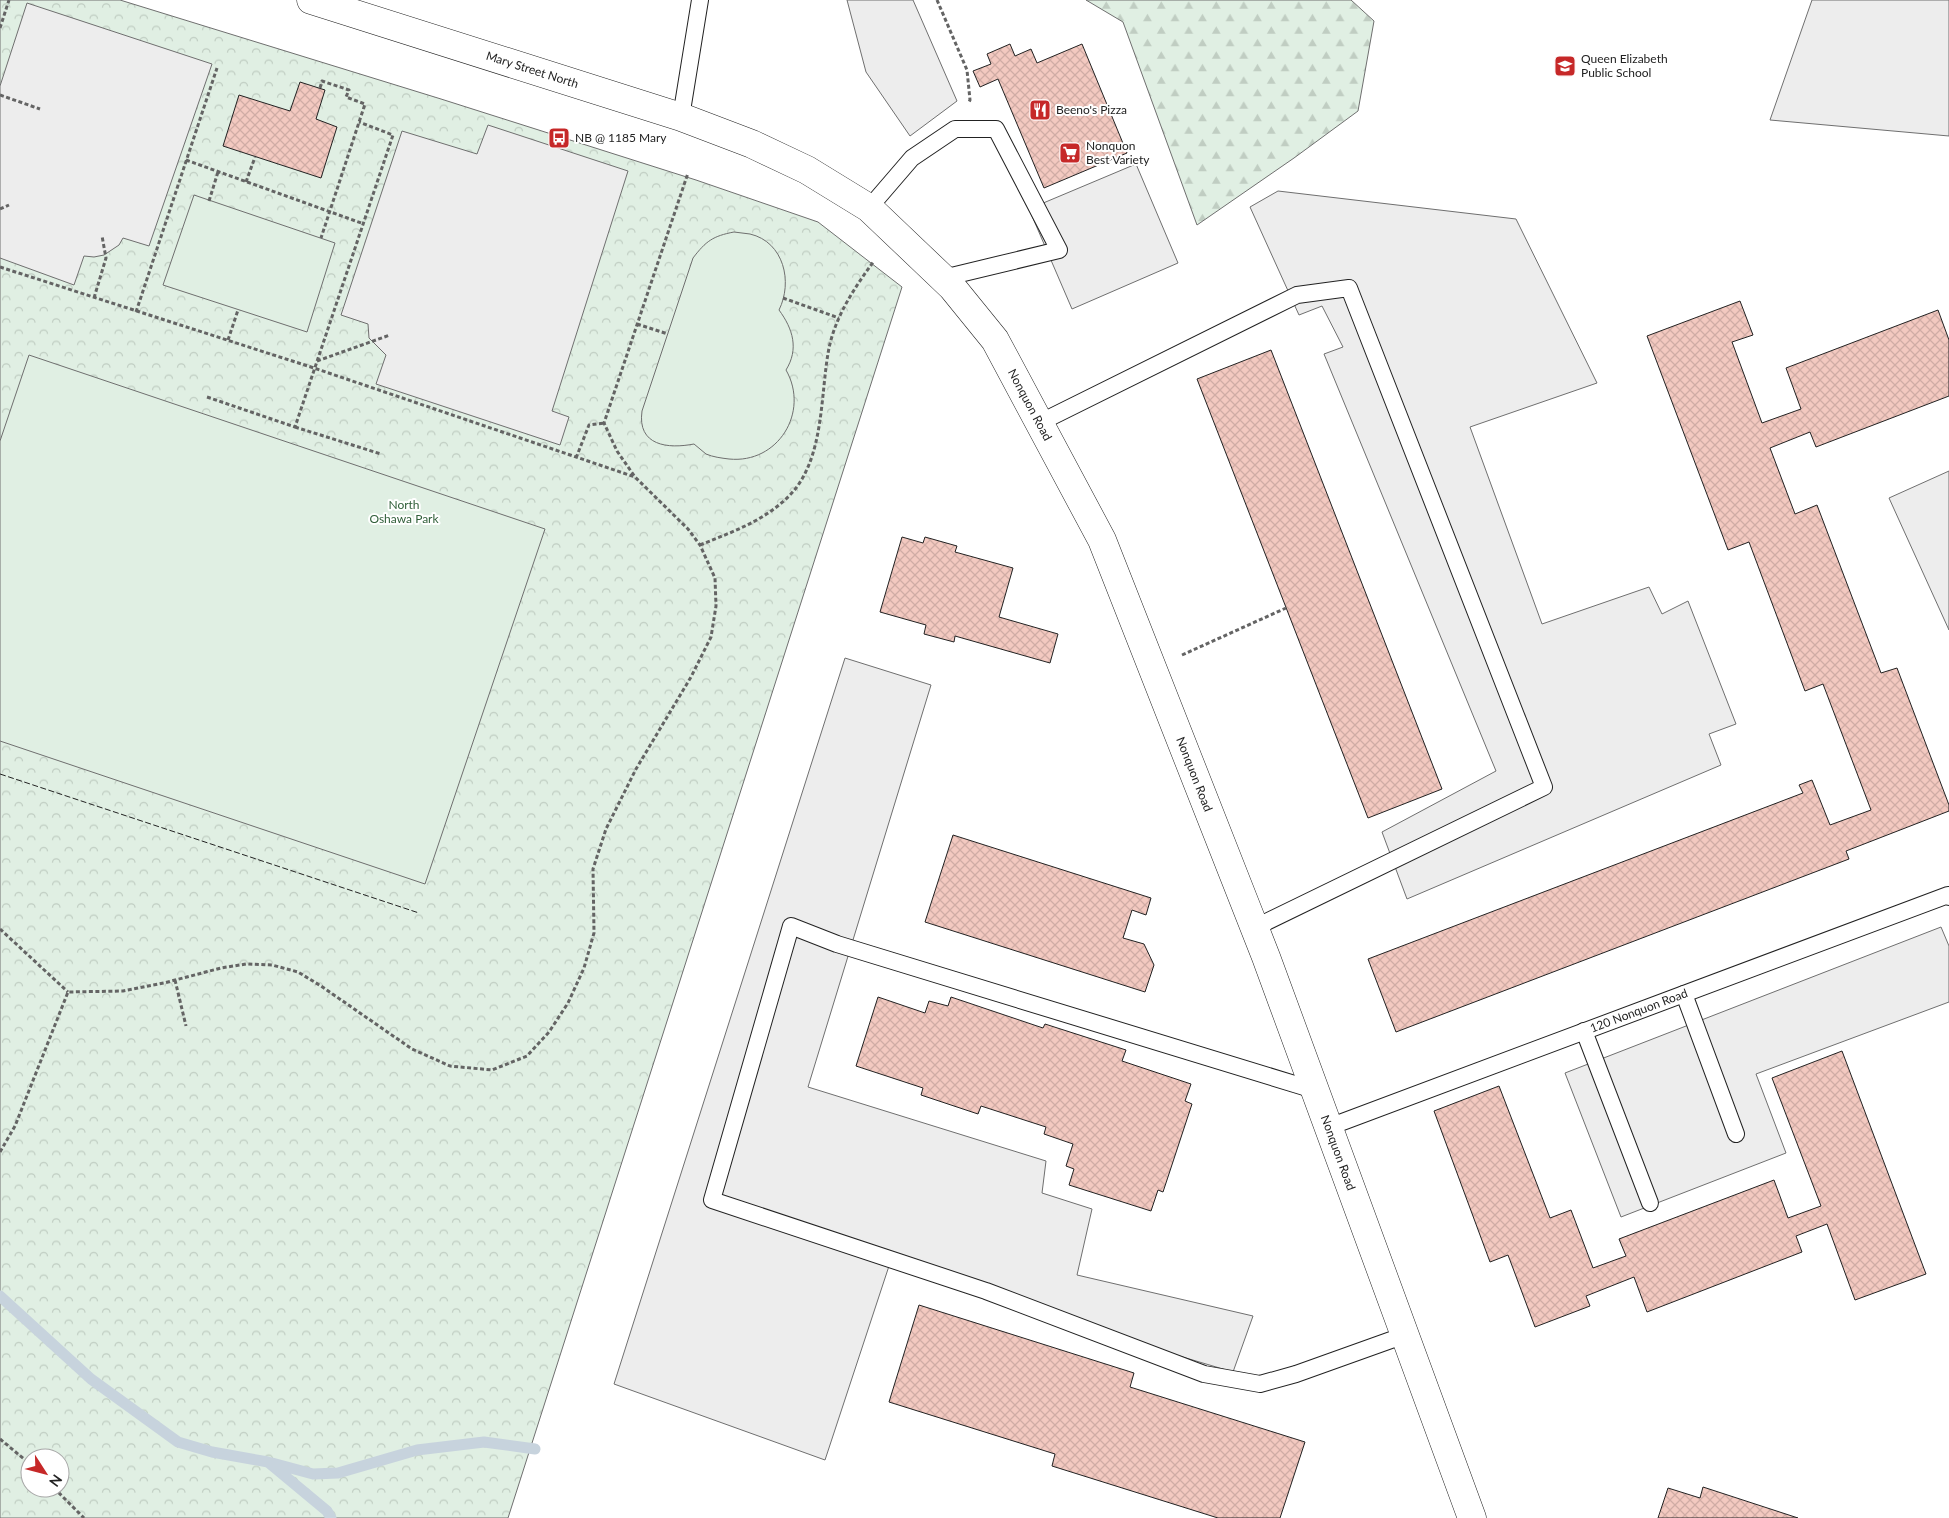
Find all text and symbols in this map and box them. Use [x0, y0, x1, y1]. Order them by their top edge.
street label: Mary Street North [484, 48, 580, 91]
place label: Queen Elizabeth Public School [1581, 51, 1668, 80]
school or university icon: Queen Elizabeth Public School [1553, 54, 1577, 78]
restaurant icon: Beeno's Pizza [1028, 98, 1052, 122]
place label: Beeno's Pizza [1056, 102, 1127, 117]
bus stop icon: NB @ 1185 Mary [547, 126, 571, 150]
place label: NB @ 1185 Mary [575, 130, 667, 145]
place label: Nonquon Best Variety [1086, 138, 1150, 167]
supermarket icon: Nonquon Best Variety [1058, 141, 1082, 165]
street label: Nonquon Road [1005, 366, 1055, 443]
park label: North Oshawa Park [369, 497, 439, 526]
street label: Nonquon Road [1173, 735, 1216, 814]
street label: 120 Nonquon Road [1588, 985, 1690, 1035]
street label: Nonquon Road [1318, 1113, 1359, 1192]
north arrow [20, 1448, 70, 1498]
text: N [46, 1472, 66, 1490]

